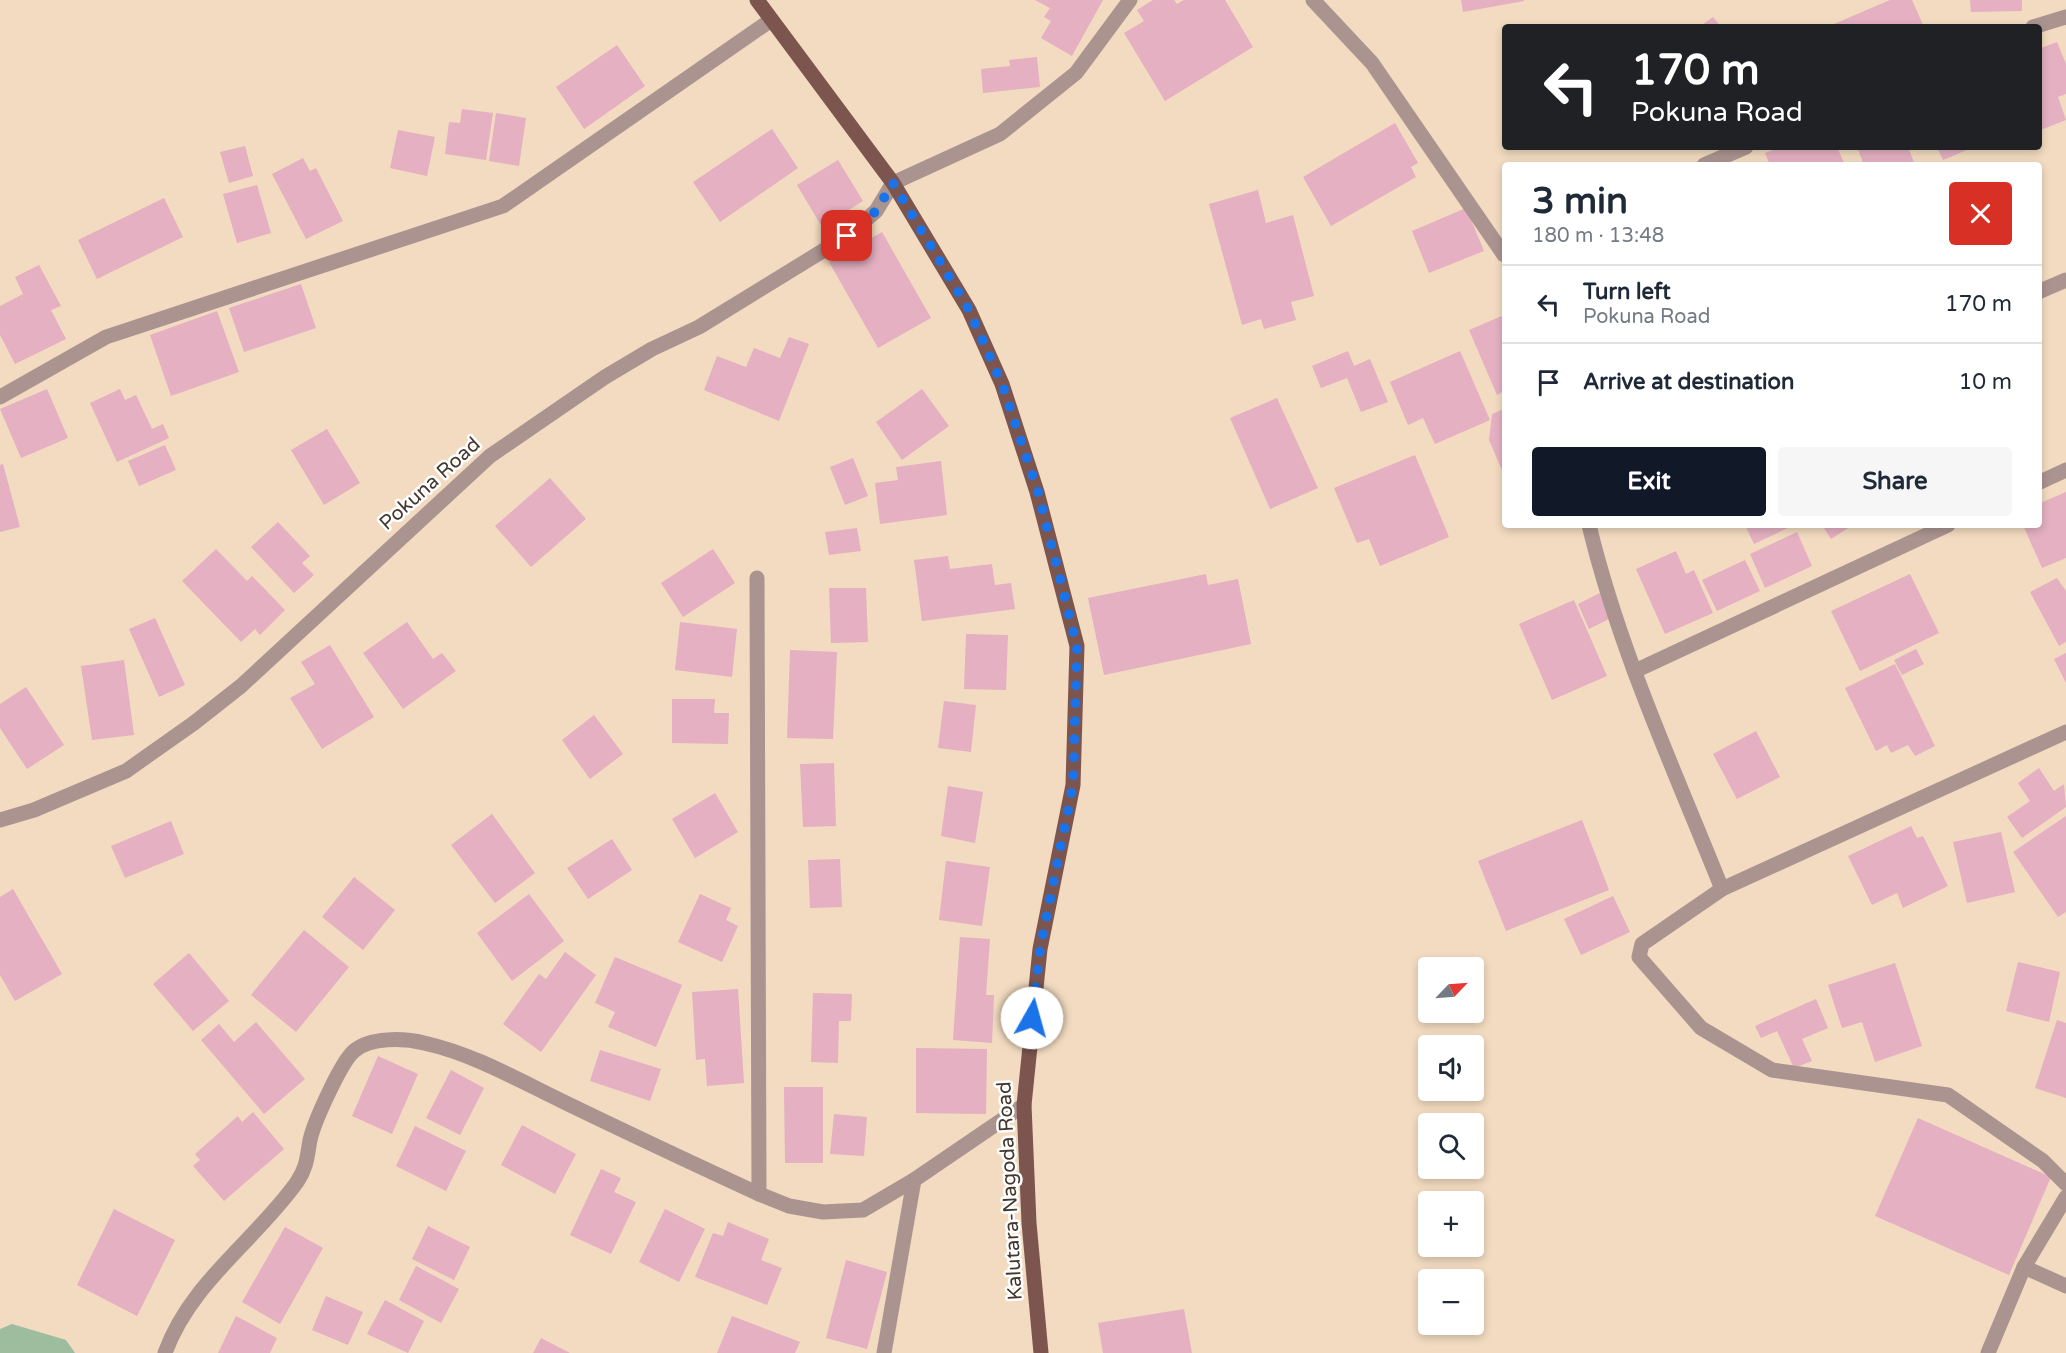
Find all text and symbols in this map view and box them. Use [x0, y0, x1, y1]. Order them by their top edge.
text: 170 m [1631, 45, 1760, 96]
icon: left [1532, 48, 1610, 126]
text: Pokuna Road [1631, 96, 1803, 129]
text: 3 min [1532, 180, 1628, 223]
button: close [1949, 182, 2012, 245]
pin [821, 210, 872, 261]
icon: arrive [830, 219, 863, 252]
text: 180 m · 13:48 [1532, 224, 1664, 248]
text: Turn left [1583, 279, 1671, 305]
icon: left [1532, 288, 1565, 321]
text: 170 m [1945, 291, 2012, 317]
text: Pokuna Road [1583, 305, 1710, 329]
icon: arrive [1532, 366, 1565, 399]
text: Arrive at destination [1583, 369, 1794, 395]
text: 10 m [1958, 369, 2012, 395]
street label: Pokuna Road [375, 432, 485, 536]
button: Exit [1532, 447, 1766, 516]
button: Share [1778, 447, 2012, 516]
north arrow [1418, 957, 1484, 1023]
map controls [1418, 957, 1484, 1335]
position arrow [1000, 986, 1064, 1050]
button: sound [1418, 1035, 1484, 1101]
street label: Kalutara-Nagoda Road [992, 1081, 1028, 1301]
button: search [1418, 1113, 1484, 1179]
button: + [1418, 1191, 1484, 1257]
button: − [1418, 1269, 1484, 1335]

